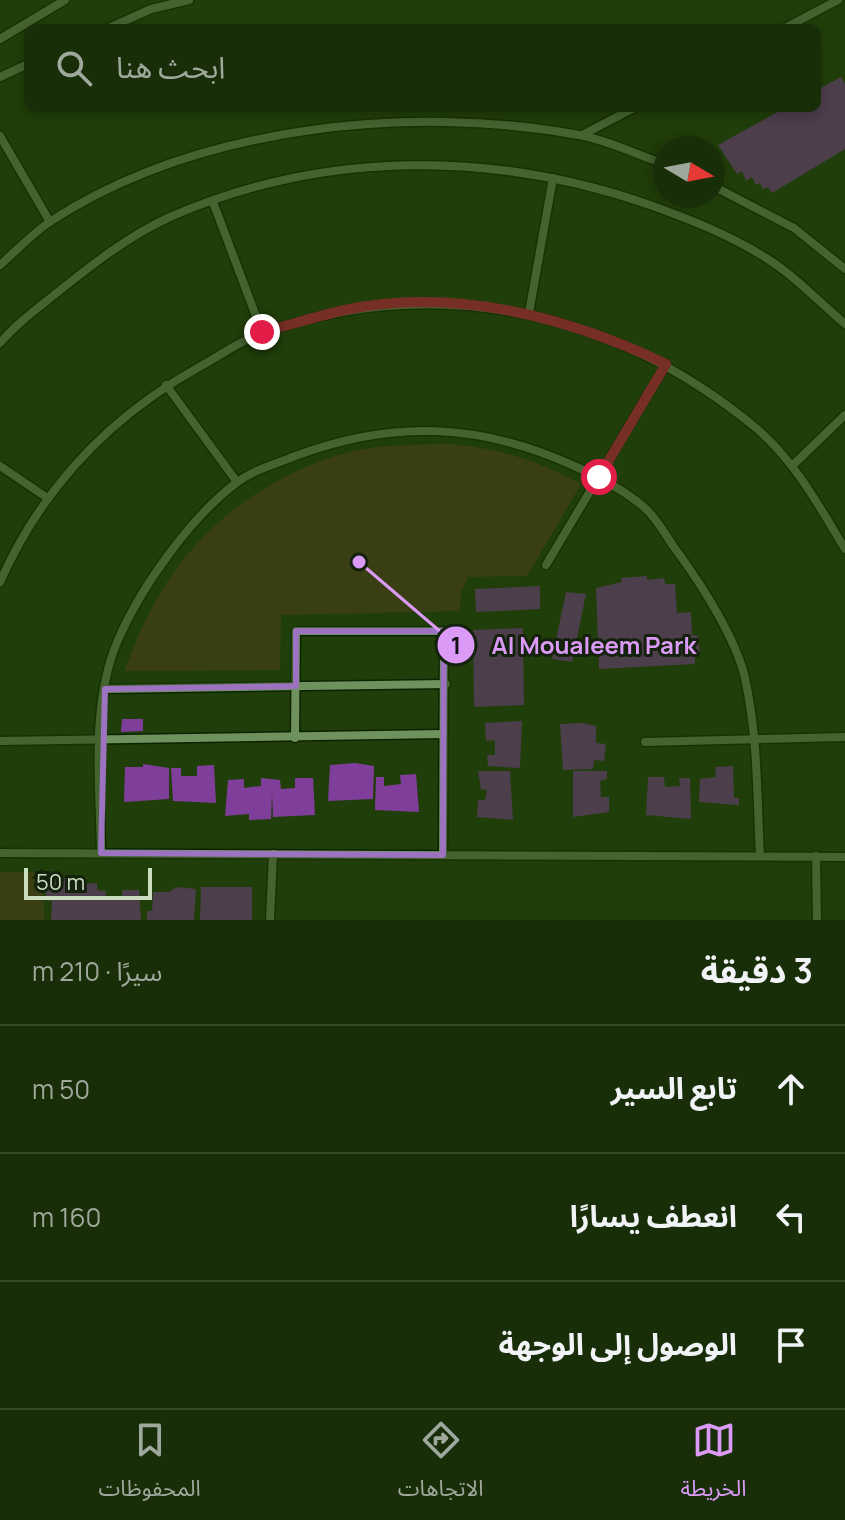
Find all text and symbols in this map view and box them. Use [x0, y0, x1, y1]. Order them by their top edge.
search box [24, 24, 821, 112]
icon: search [52, 46, 96, 90]
text: ابحث هنا [116, 46, 225, 87]
north arrow [653, 136, 725, 208]
route end [244, 314, 280, 350]
route start [581, 459, 617, 495]
callout: Al Moualeem Park [436, 621, 712, 669]
text: 1 [451, 628, 461, 661]
text: Al Moualeem Park [492, 628, 697, 661]
scale bar [24, 864, 152, 900]
text: 50 m [36, 867, 85, 897]
text: 3 دقيقة [701, 947, 813, 993]
text: سيرًا · 210 m [32, 953, 162, 989]
text: تابع السير [611, 1067, 737, 1108]
icon: ahead [769, 1067, 813, 1111]
text: 50 m [32, 1071, 90, 1107]
text: انعطف يسارًا [570, 1195, 737, 1236]
icon: left [769, 1195, 813, 1239]
text: 160 m [32, 1199, 101, 1235]
text: الوصول إلى الوجهة [498, 1323, 737, 1364]
icon: arrive [769, 1323, 813, 1367]
tab: المحفوظات [99, 1418, 201, 1512]
tab: الاتجاهات [398, 1418, 484, 1512]
tab: الخريطة [681, 1418, 747, 1512]

